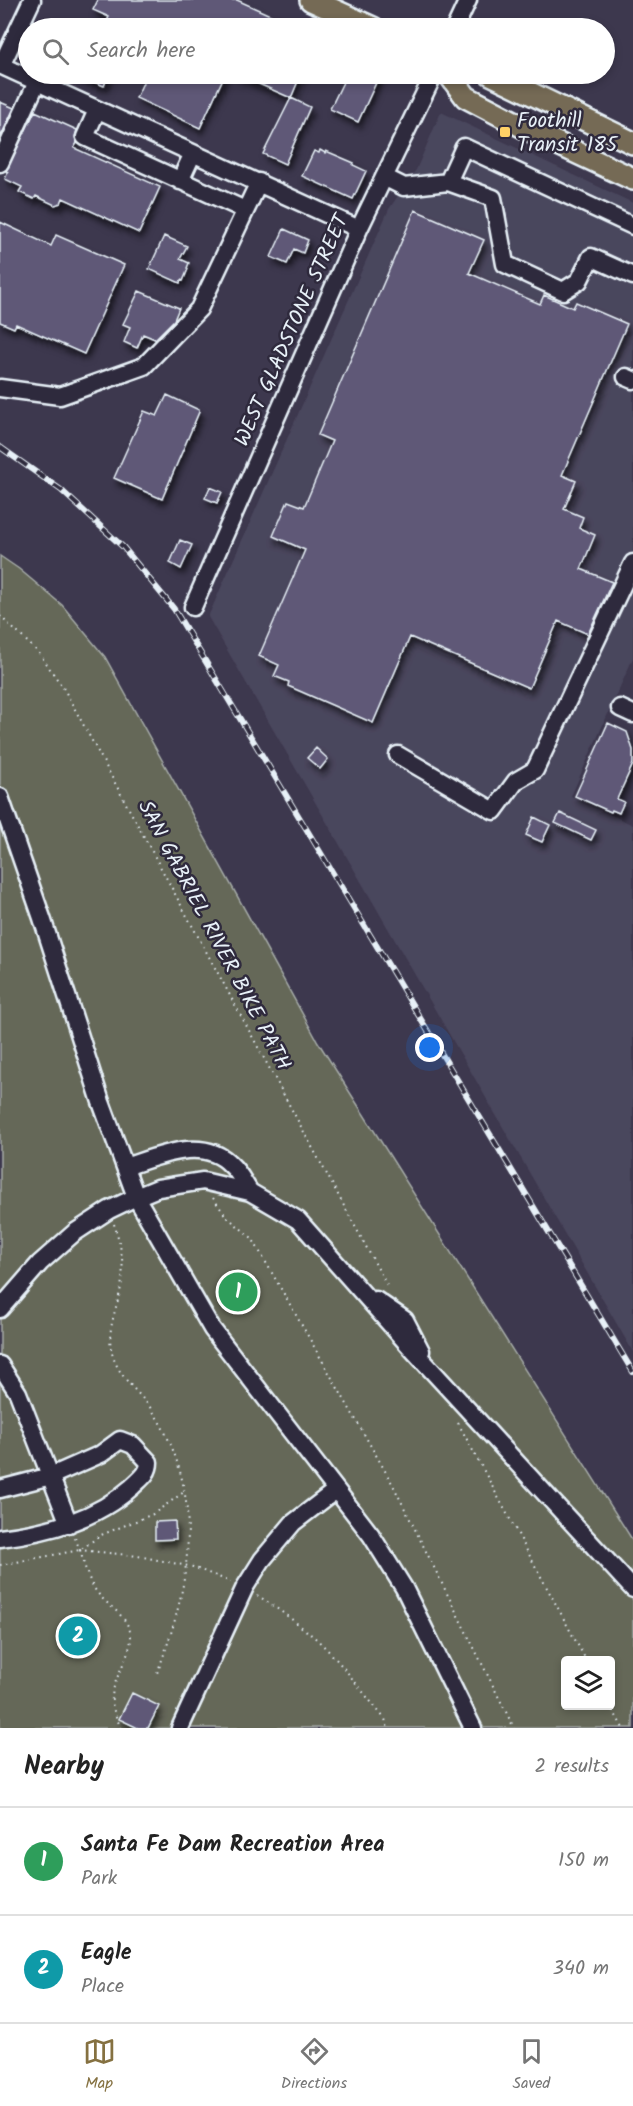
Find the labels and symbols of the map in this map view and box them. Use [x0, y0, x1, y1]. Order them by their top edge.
place label: Foothill Transit 185 [517, 105, 619, 162]
marker: Foothill Transit 185 [498, 125, 512, 139]
street label: WEST GLADSTONE STREET [226, 208, 359, 452]
street label: SAN GABRIEL RIVER BIKE PATH [128, 795, 299, 1077]
your location [415, 1033, 444, 1062]
pin: 1 [218, 1270, 258, 1314]
pin: 2 [58, 1614, 98, 1658]

